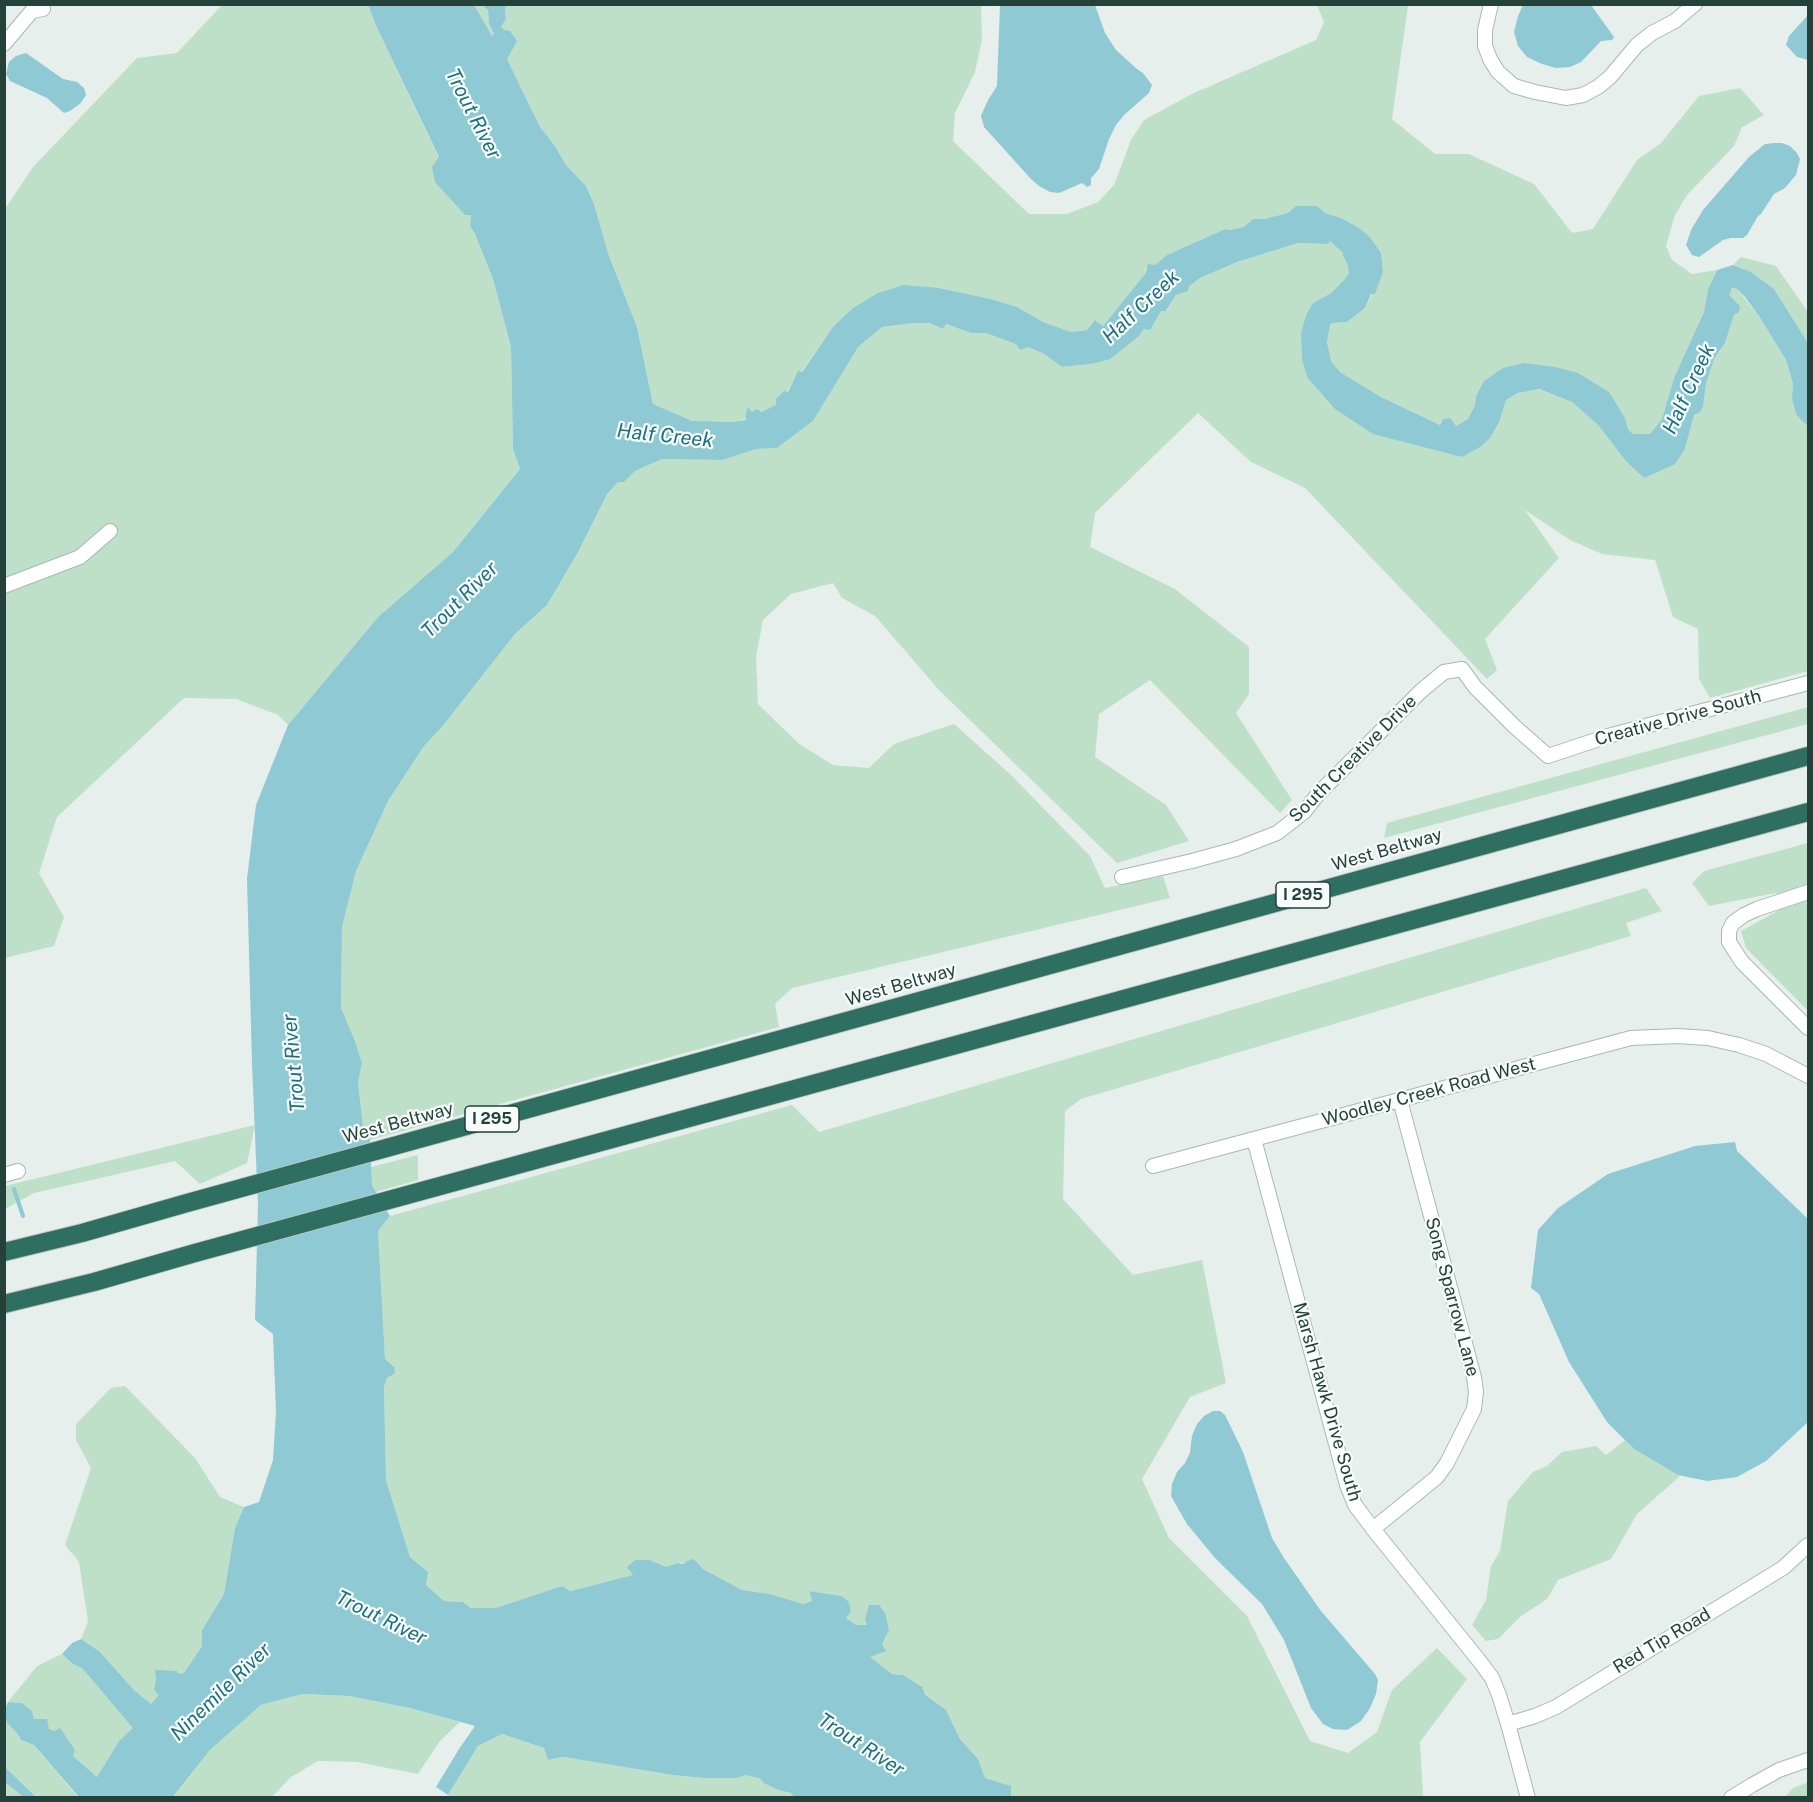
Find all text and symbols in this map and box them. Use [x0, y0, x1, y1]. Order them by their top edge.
water label: Trout River [440, 65, 506, 163]
water label: Half Creek [1097, 265, 1185, 349]
water label: Half Creek [1658, 340, 1720, 438]
water label: Half Creek [616, 419, 714, 453]
water label: Trout River [417, 557, 503, 643]
street label: Creative Drive South [1592, 685, 1764, 751]
street label: South Creative Drive [1285, 691, 1421, 827]
street label: West Beltway [1329, 824, 1445, 876]
road number: I 295 [1276, 882, 1330, 908]
street label: West Beltway [843, 959, 959, 1011]
water label: Trout River [278, 1013, 310, 1113]
street label: Woodley Creek Road West [1320, 1053, 1538, 1131]
street label: West Beltway [340, 1098, 456, 1148]
road number: I 295 [465, 1106, 519, 1132]
street label: Song Sparrow Lane [1420, 1215, 1484, 1379]
street label: Marsh Hawk Drive South [1288, 1300, 1366, 1504]
water label: Trout River [332, 1586, 430, 1650]
street label: Red Tip Road [1609, 1603, 1715, 1679]
water label: Ninemile River [166, 1638, 276, 1746]
water label: Trout River [813, 1708, 909, 1782]

